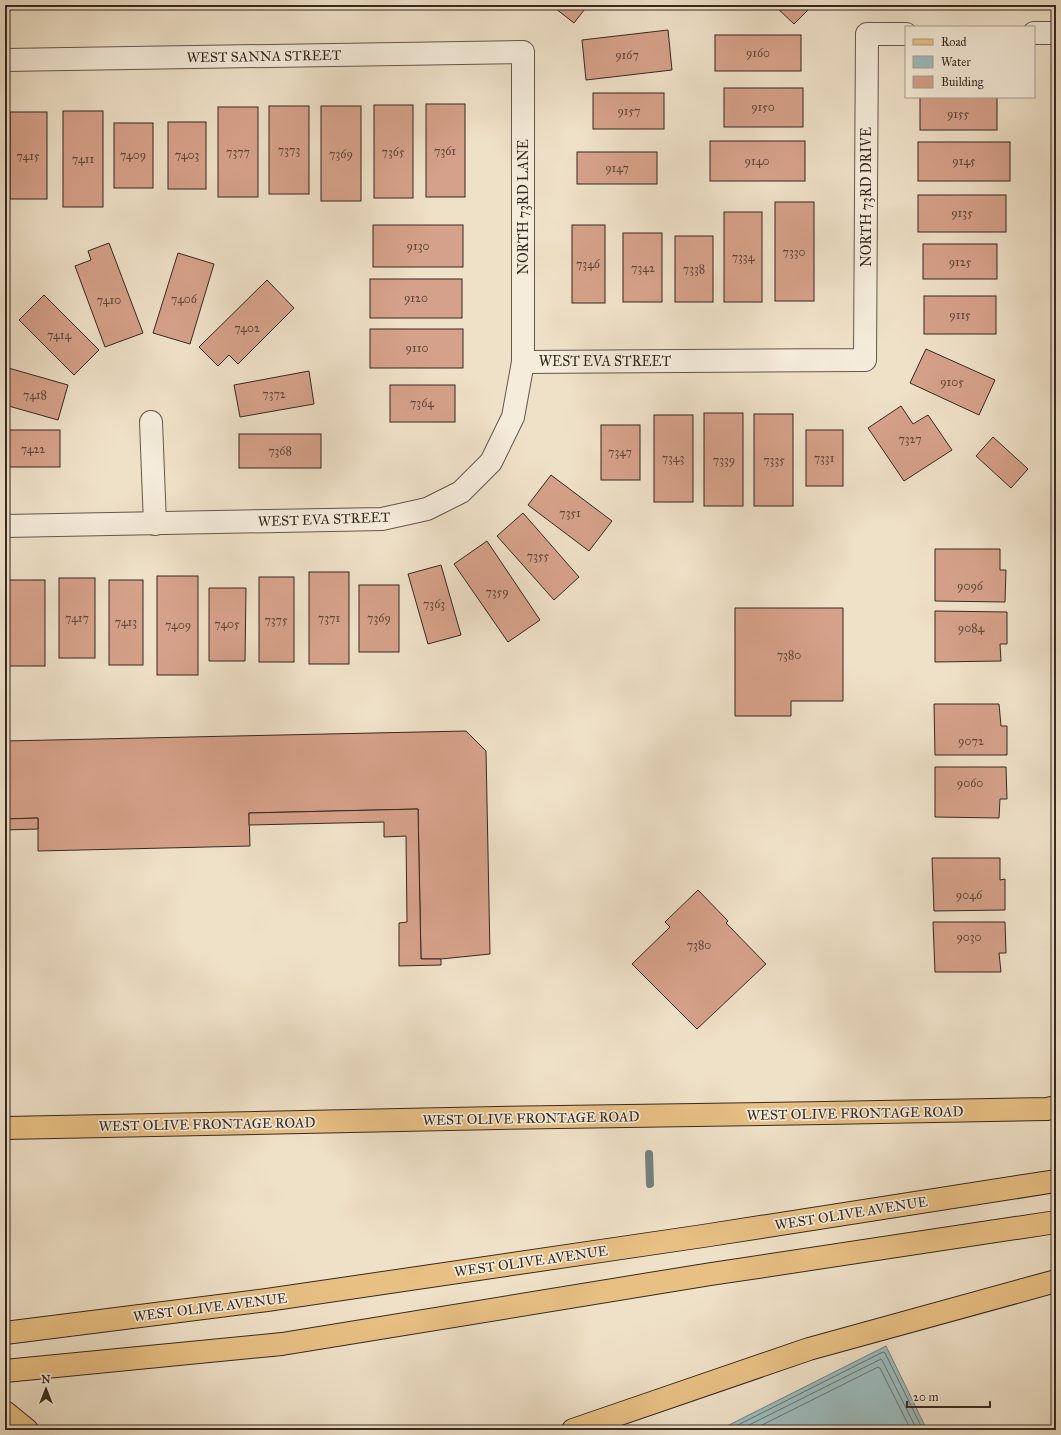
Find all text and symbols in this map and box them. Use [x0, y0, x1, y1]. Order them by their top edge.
legend [905, 26, 1035, 98]
text: Road [941, 35, 967, 49]
house number: 9160 [746, 46, 770, 60]
street label: WEST SANNA STREET [187, 47, 342, 66]
house number: 9167 [615, 48, 639, 62]
text: Water [941, 55, 971, 69]
text: Building [941, 75, 984, 90]
house number: 9150 [751, 100, 775, 114]
house number: 9157 [618, 104, 641, 118]
house number: 9155 [947, 107, 970, 121]
street label: NORTH 73RD DRIVE [858, 127, 875, 267]
street label: NORTH 73RD LANE [515, 139, 532, 275]
house number: 7373 [278, 143, 300, 157]
house number: 7361 [434, 144, 456, 158]
house number: 7377 [226, 145, 250, 159]
house number: 7365 [382, 145, 405, 159]
house number: 7369 [329, 147, 353, 161]
house number: 7409 [120, 148, 146, 162]
house number: 7403 [175, 148, 199, 162]
house number: 7415 [16, 149, 40, 163]
house number: 7411 [72, 152, 94, 166]
house number: 9140 [745, 154, 769, 168]
house number: 9145 [952, 154, 976, 168]
house number: 9147 [605, 161, 629, 175]
house number: 9135 [951, 206, 973, 220]
house number: 9130 [407, 239, 429, 253]
house number: 7330 [783, 245, 806, 259]
house number: 7334 [732, 250, 755, 264]
house number: 9125 [949, 255, 972, 269]
house number: 7346 [576, 257, 601, 271]
house number: 7342 [631, 261, 655, 275]
house number: 7338 [683, 262, 705, 276]
house number: 9120 [404, 291, 428, 305]
house number: 7406 [171, 292, 198, 306]
house number: 7410 [97, 293, 121, 307]
house number: 9115 [949, 308, 971, 322]
house number: 7402 [234, 321, 260, 335]
house number: 7414 [47, 328, 71, 342]
house number: 9110 [406, 341, 428, 355]
street label: WEST EVA STREET [539, 353, 672, 370]
house number: 9105 [940, 375, 964, 389]
house number: 7372 [262, 387, 286, 401]
house number: 7418 [23, 388, 47, 402]
house number: 7364 [410, 396, 434, 410]
house number: 7327 [898, 432, 922, 446]
house number: 7422 [21, 442, 45, 456]
house number: 7368 [268, 444, 292, 458]
house number: 7347 [608, 445, 632, 459]
house number: 7343 [662, 451, 685, 465]
house number: 7331 [814, 451, 835, 465]
house number: 7339 [713, 453, 735, 467]
house number: 7335 [763, 453, 785, 467]
house number: 7351 [559, 506, 581, 520]
street label: WEST EVA STREET [258, 509, 391, 530]
house number: 7355 [527, 549, 550, 563]
house number: 9096 [957, 579, 984, 593]
house number: 7359 [485, 585, 509, 599]
house number: 7363 [423, 597, 445, 611]
house number: 7417 [65, 611, 89, 625]
house number: 7371 [318, 611, 340, 625]
house number: 7369 [367, 611, 391, 625]
house number: 7375 [264, 613, 288, 627]
house number: 7413 [115, 615, 137, 629]
house number: 7405 [214, 617, 240, 631]
house number: 7409 [165, 618, 191, 632]
house number: 9084 [958, 621, 985, 635]
house number: 7380 [777, 648, 801, 662]
house number: 9072 [958, 734, 984, 748]
house number: 9060 [957, 776, 983, 790]
house number: 9046 [956, 888, 983, 902]
house number: 9030 [956, 930, 982, 944]
house number: 7380 [687, 938, 711, 952]
street label: WEST OLIVE FRONTAGE ROAD [746, 1103, 964, 1124]
street label: WEST OLIVE FRONTAGE ROAD [422, 1108, 640, 1129]
street label: WEST OLIVE FRONTAGE ROAD [98, 1114, 316, 1135]
street label: WEST OLIVE AVENUE [773, 1193, 929, 1234]
street label: WEST OLIVE AVENUE [453, 1242, 609, 1281]
street label: WEST OLIVE AVENUE [132, 1290, 288, 1325]
north arrow [26, 1369, 66, 1409]
text: N [41, 1373, 51, 1386]
scale bar [907, 1383, 990, 1409]
text: 20 m [913, 1390, 939, 1404]

